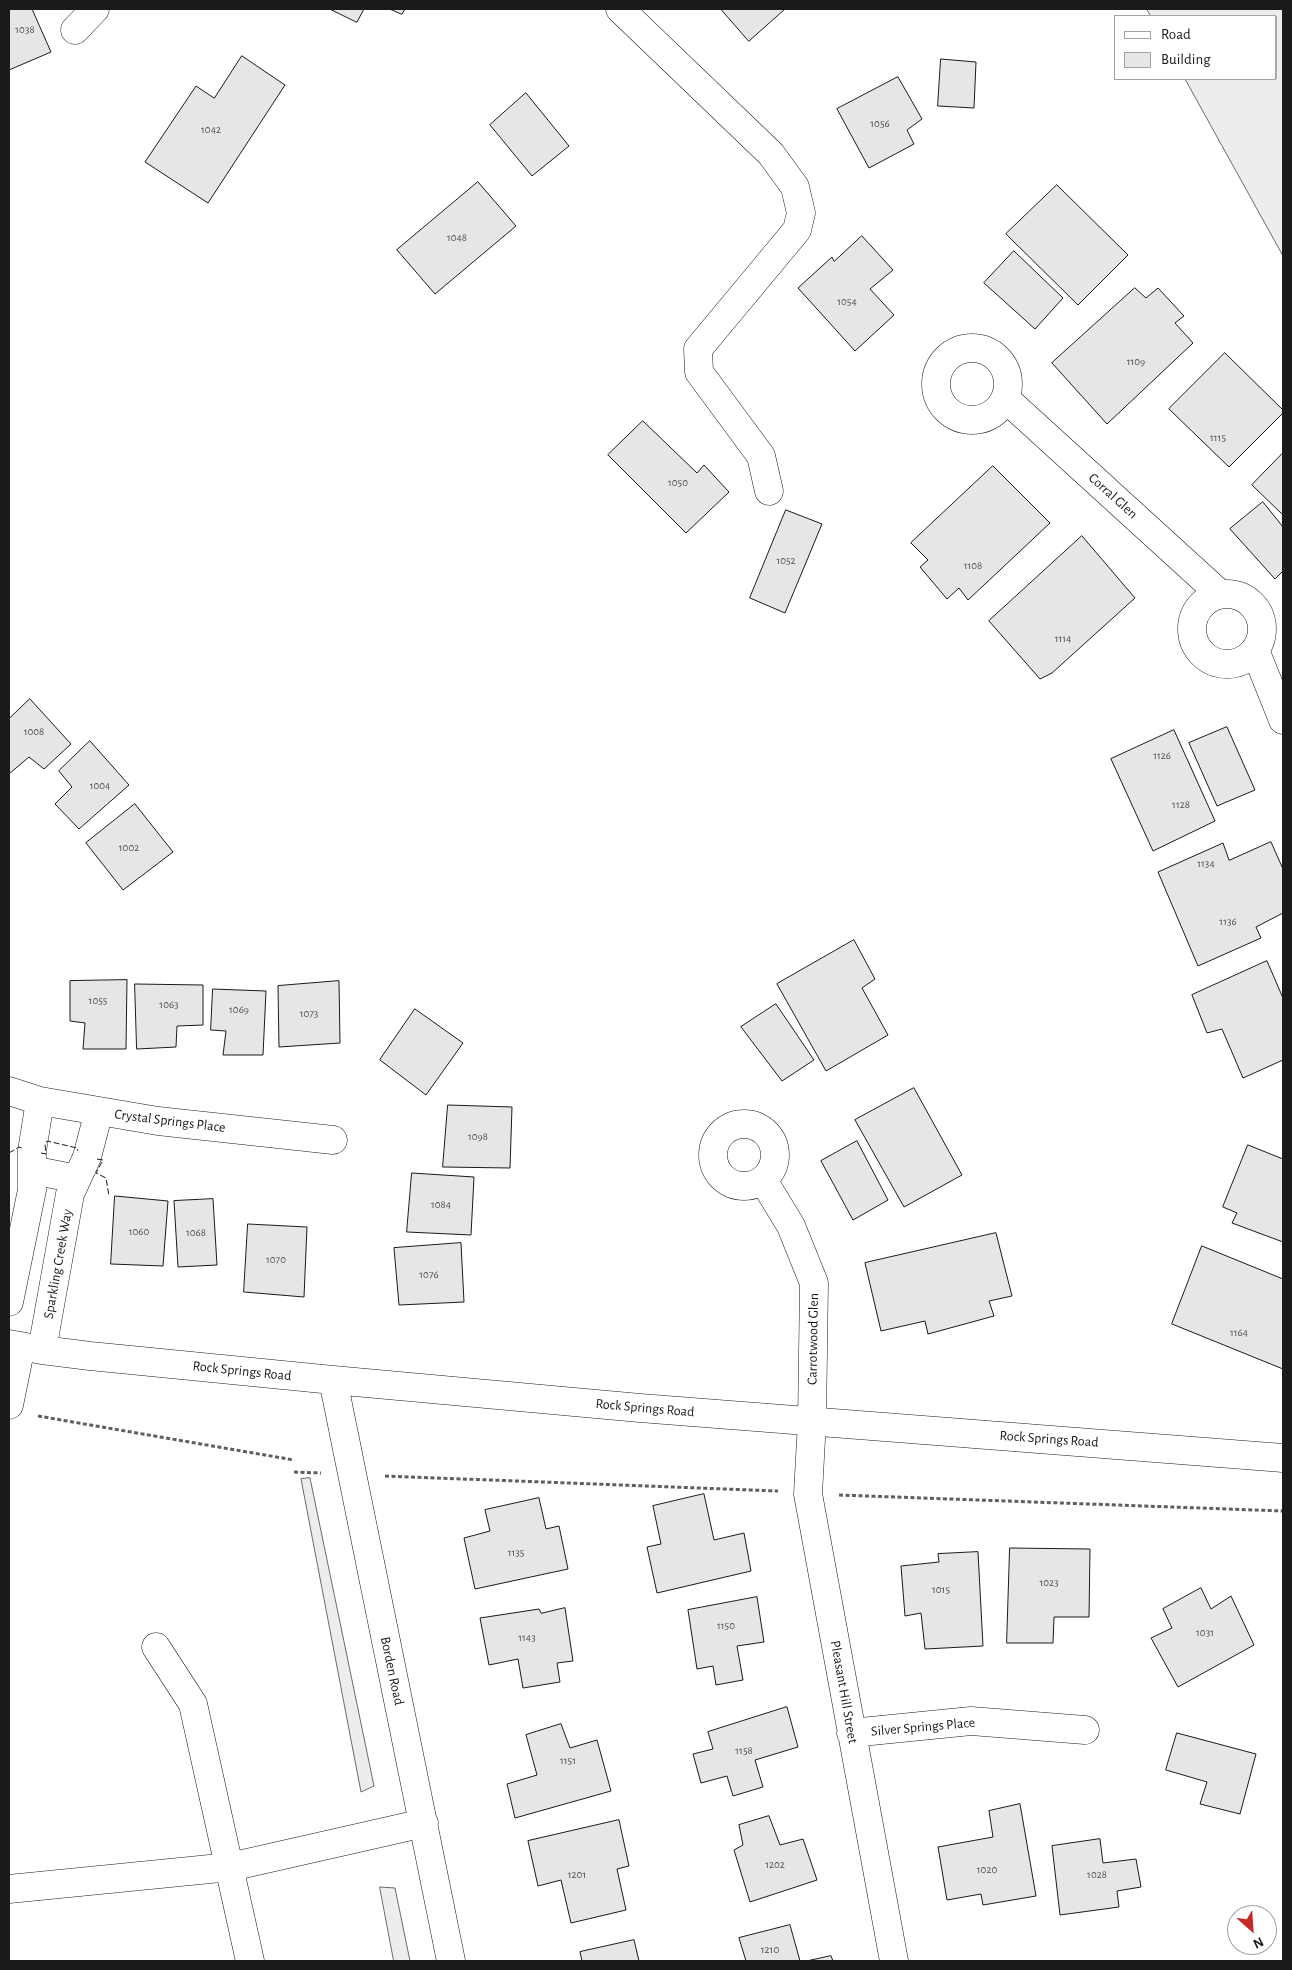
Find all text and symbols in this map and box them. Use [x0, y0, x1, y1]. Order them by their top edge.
legend [1114, 15, 1277, 80]
house number: 1038 [15, 23, 35, 37]
text: Road [1161, 27, 1191, 42]
text: Building [1161, 52, 1211, 67]
house number: 1056 [870, 117, 890, 131]
house number: 1042 [201, 123, 221, 137]
house number: 1048 [447, 231, 467, 245]
house number: 1054 [837, 295, 857, 309]
house number: 1109 [1127, 355, 1145, 369]
house number: 1115 [1210, 431, 1226, 445]
street label: Corral Glen [1085, 470, 1141, 522]
house number: 1050 [668, 476, 688, 490]
house number: 1052 [776, 554, 796, 568]
house number: 1108 [964, 559, 982, 573]
house number: 1114 [1055, 632, 1071, 646]
house number: 1008 [24, 725, 44, 739]
house number: 1126 [1153, 749, 1171, 763]
house number: 1004 [90, 779, 110, 793]
house number: 1128 [1172, 798, 1190, 812]
house number: 1002 [119, 841, 139, 855]
house number: 1134 [1197, 857, 1215, 871]
house number: 1136 [1219, 915, 1237, 929]
house number: 1055 [89, 994, 107, 1008]
house number: 1063 [159, 998, 179, 1012]
house number: 1069 [229, 1003, 249, 1017]
house number: 1073 [300, 1007, 318, 1021]
street label: Crystal Springs Place [114, 1106, 226, 1136]
house number: 1098 [468, 1130, 488, 1144]
house number: 1084 [431, 1198, 451, 1212]
street label: Sparkling Creek Way [40, 1208, 76, 1320]
house number: 1060 [129, 1225, 149, 1239]
house number: 1068 [186, 1226, 206, 1240]
house number: 1070 [266, 1253, 286, 1267]
house number: 1076 [419, 1268, 439, 1282]
street label: Carrotwood Glen [804, 1293, 822, 1385]
house number: 1164 [1230, 1326, 1248, 1340]
street label: Rock Springs Road [192, 1357, 292, 1385]
street label: Rock Springs Road [595, 1395, 695, 1421]
street label: Rock Springs Road [999, 1427, 1099, 1451]
house number: 1135 [508, 1546, 524, 1560]
house number: 1023 [1039, 1576, 1059, 1590]
house number: 1015 [932, 1583, 950, 1597]
house number: 1150 [717, 1619, 735, 1633]
house number: 1031 [1196, 1626, 1214, 1640]
house number: 1143 [518, 1631, 536, 1645]
street label: Borden Road [377, 1635, 407, 1707]
street label: Pleasant Hill Street [827, 1639, 861, 1745]
street label: Silver Springs Place [870, 1714, 976, 1740]
house number: 1158 [735, 1744, 753, 1758]
house number: 1151 [560, 1754, 576, 1768]
house number: 1202 [765, 1858, 785, 1872]
house number: 1020 [977, 1863, 997, 1877]
house number: 1201 [568, 1868, 586, 1882]
house number: 1028 [1087, 1868, 1107, 1882]
north arrow [1227, 1905, 1277, 1955]
text: N [1251, 1934, 1266, 1951]
house number: 1210 [761, 1943, 779, 1957]

